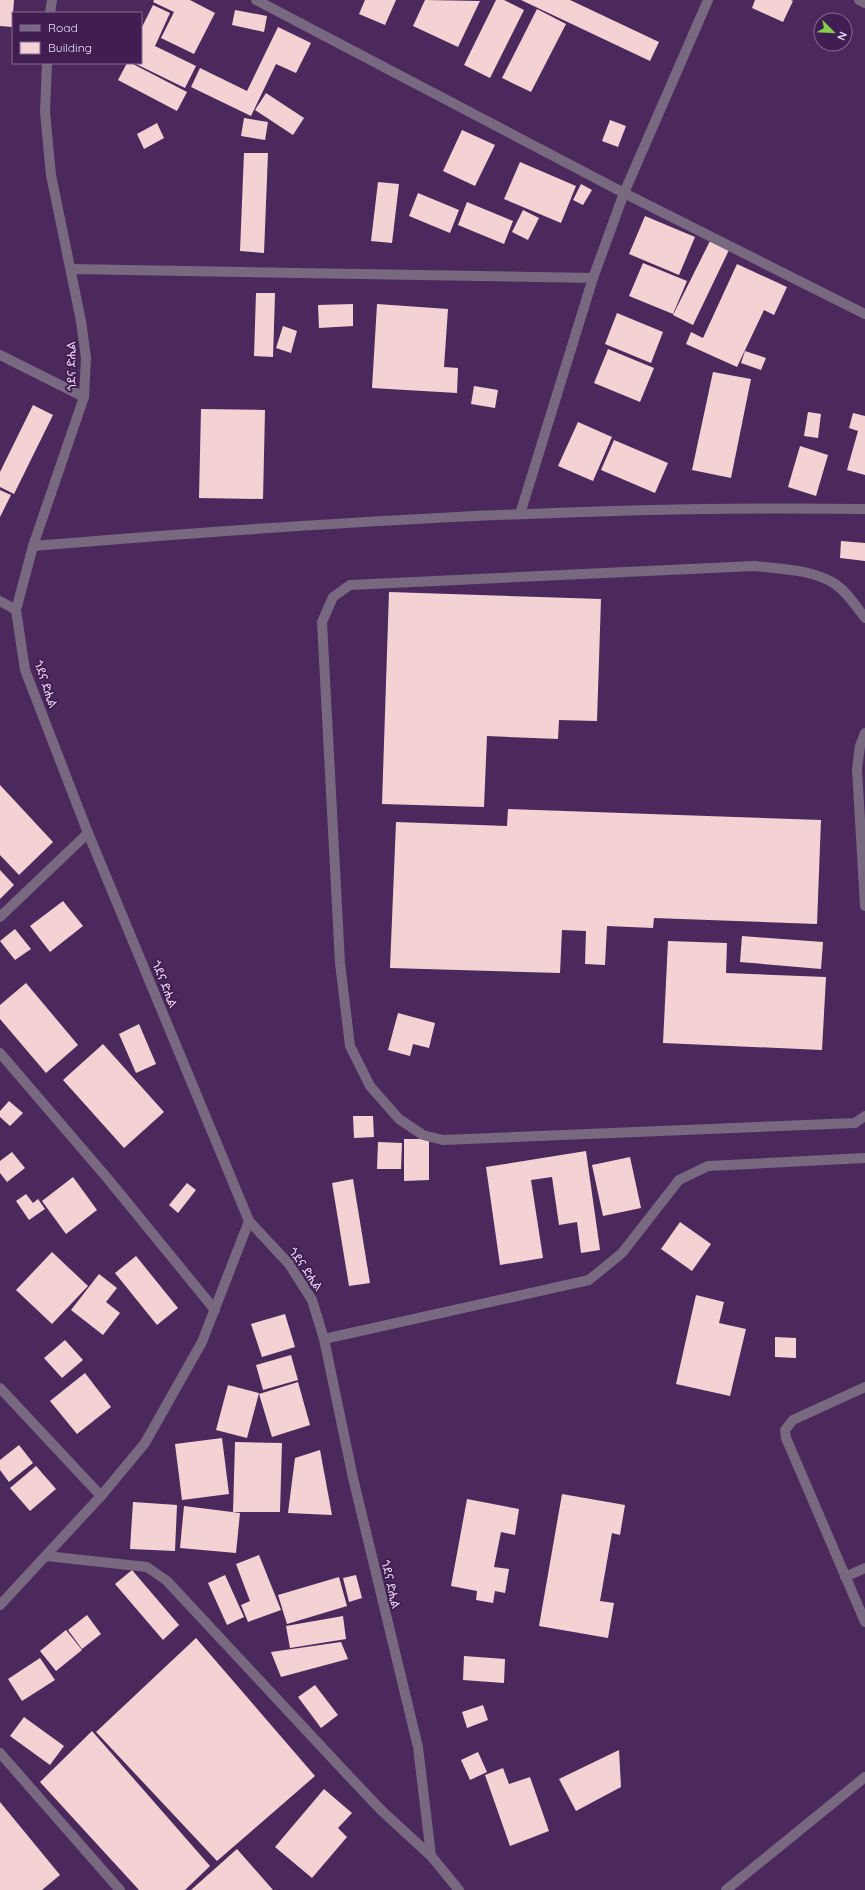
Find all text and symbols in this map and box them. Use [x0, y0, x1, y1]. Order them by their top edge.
legend [12, 12, 142, 64]
north arrow [813, 12, 853, 52]
text: Road [48, 20, 78, 35]
text: N [834, 30, 850, 43]
text: Building [48, 40, 92, 55]
street label: ጎደና ድሒል [63, 341, 79, 391]
street label: ጎደና ድሒል [31, 658, 61, 710]
street label: ጎደና ድሒል [149, 958, 181, 1010]
street label: ጎደና ድሒል [286, 1244, 326, 1294]
street label: ጎደና ድሒል [378, 1558, 404, 1610]

